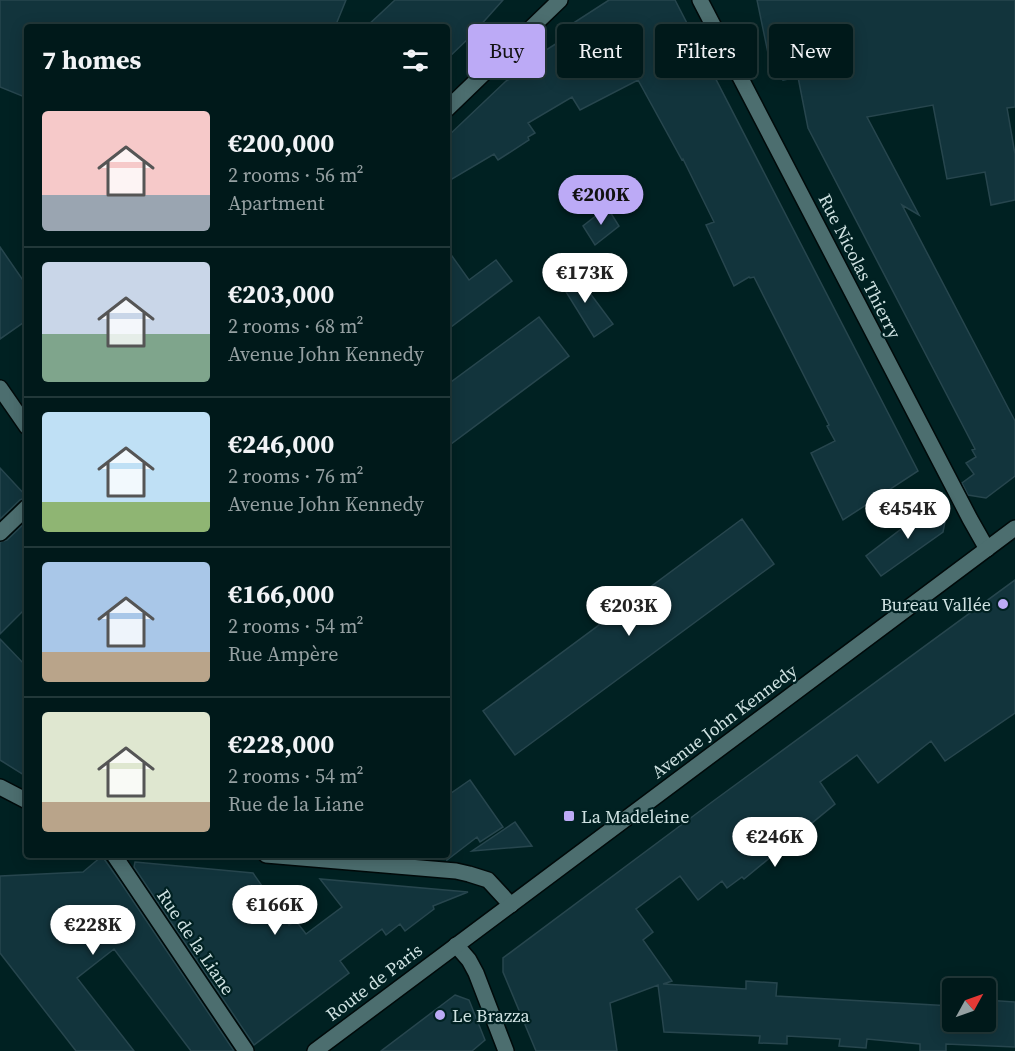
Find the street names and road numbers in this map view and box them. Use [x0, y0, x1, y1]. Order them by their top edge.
street label: Rue Nicolas Thierry [813, 189, 908, 343]
street label: Avenue John Kennedy [646, 657, 803, 784]
street label: Rue de la Liane [151, 884, 241, 1000]
street label: Route de Paris [321, 937, 428, 1027]

